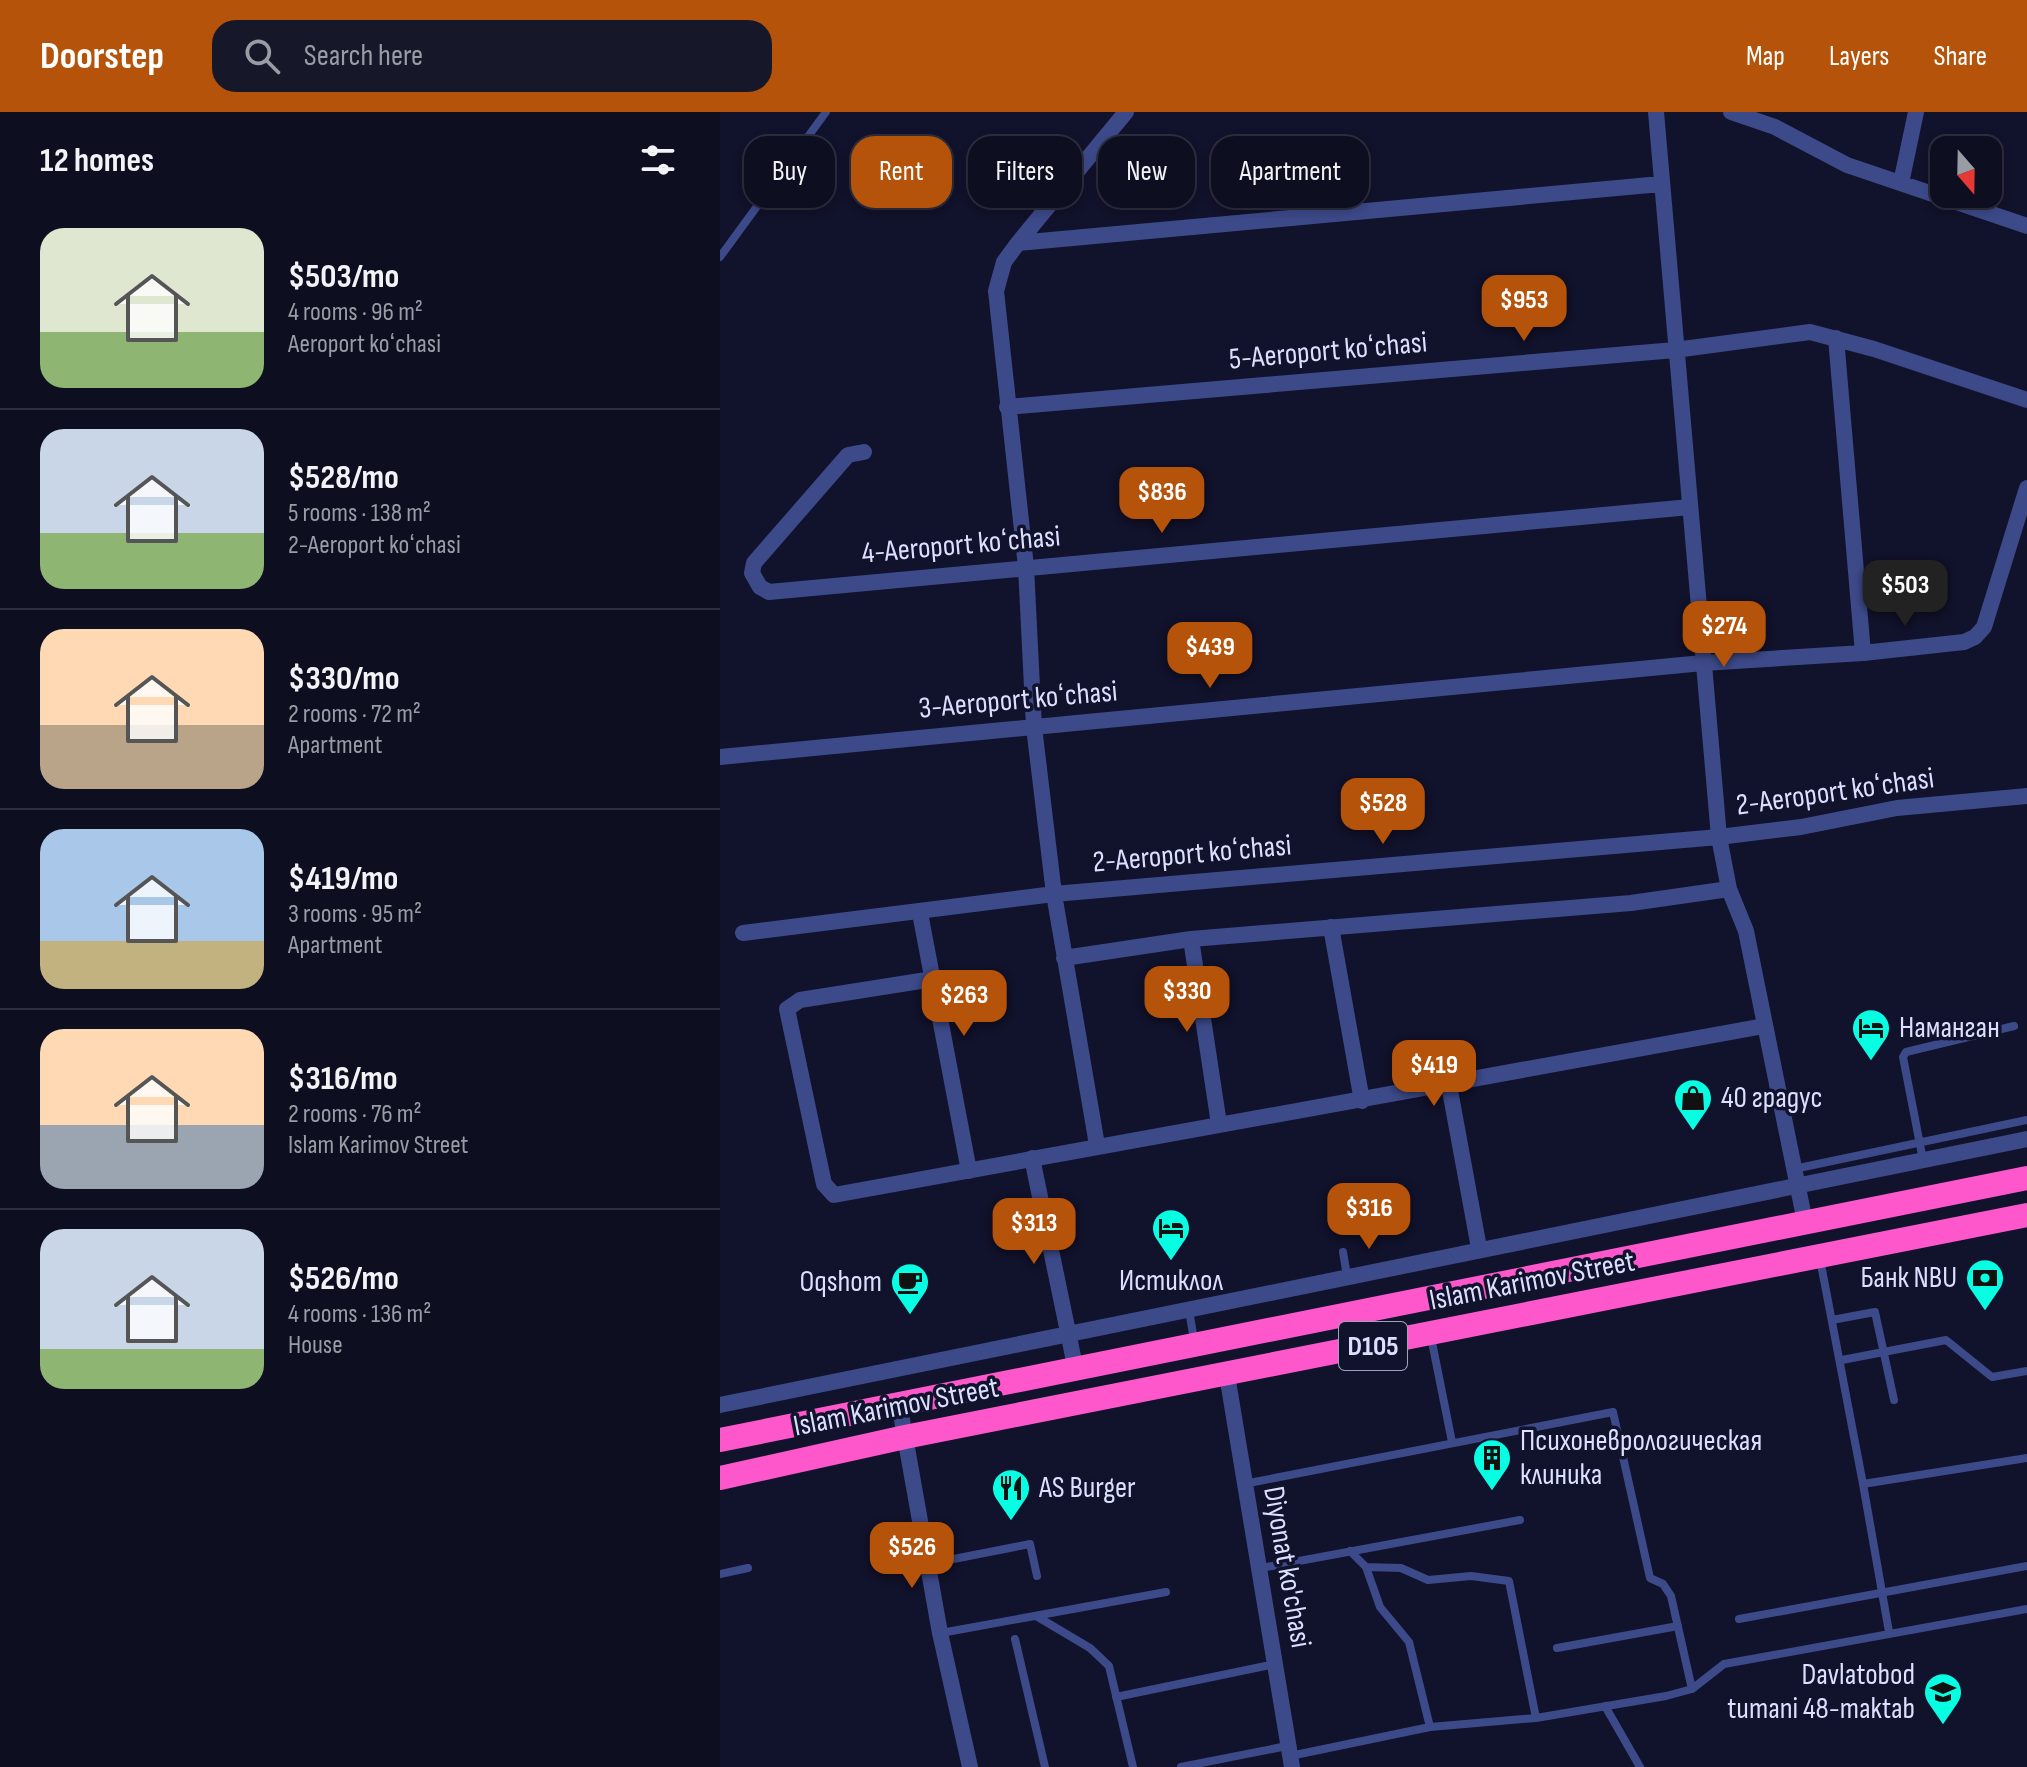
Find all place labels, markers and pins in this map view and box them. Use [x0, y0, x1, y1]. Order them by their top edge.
pin: $953 [1477, 275, 1571, 343]
pin: $836 [1115, 467, 1209, 535]
pin: $503 [1858, 560, 1952, 628]
pin: $274 [1677, 601, 1771, 669]
pin: $439 [1163, 622, 1257, 690]
pin: $528 [1336, 778, 1430, 846]
pin: $330 [1140, 966, 1234, 1034]
pin: $263 [917, 970, 1011, 1038]
hotel icon: Наманган [1850, 1007, 1892, 1062]
place label: Наманган [1899, 1010, 2000, 1046]
pin: $419 [1387, 1040, 1481, 1108]
shop icon: 40 градус [1672, 1077, 1714, 1132]
place label: 40 градус [1721, 1080, 1823, 1116]
pin: $316 [1322, 1183, 1416, 1251]
pin: $313 [987, 1198, 1081, 1266]
hotel icon: Истиклол [1150, 1207, 1192, 1262]
bank icon: Банк NBU [1964, 1257, 2006, 1312]
place label: Банк NBU [1860, 1260, 1957, 1296]
cafe icon: Oqshom [889, 1261, 931, 1316]
place label: Истиклол [1119, 1263, 1223, 1299]
place label: Oqshom [799, 1264, 882, 1300]
place label: Психоневрологическая клиника [1520, 1423, 1762, 1493]
building icon: Психоневрологическая клиника [1471, 1437, 1513, 1492]
restaurant icon: AS Burger [990, 1467, 1032, 1522]
place label: AS Burger [1038, 1470, 1136, 1506]
pin: $526 [865, 1522, 959, 1590]
place label: Davlatobod tumani 48-maktab [1727, 1657, 1915, 1727]
school or university icon: Davlatobod tumani 48-maktab [1922, 1671, 1964, 1726]

